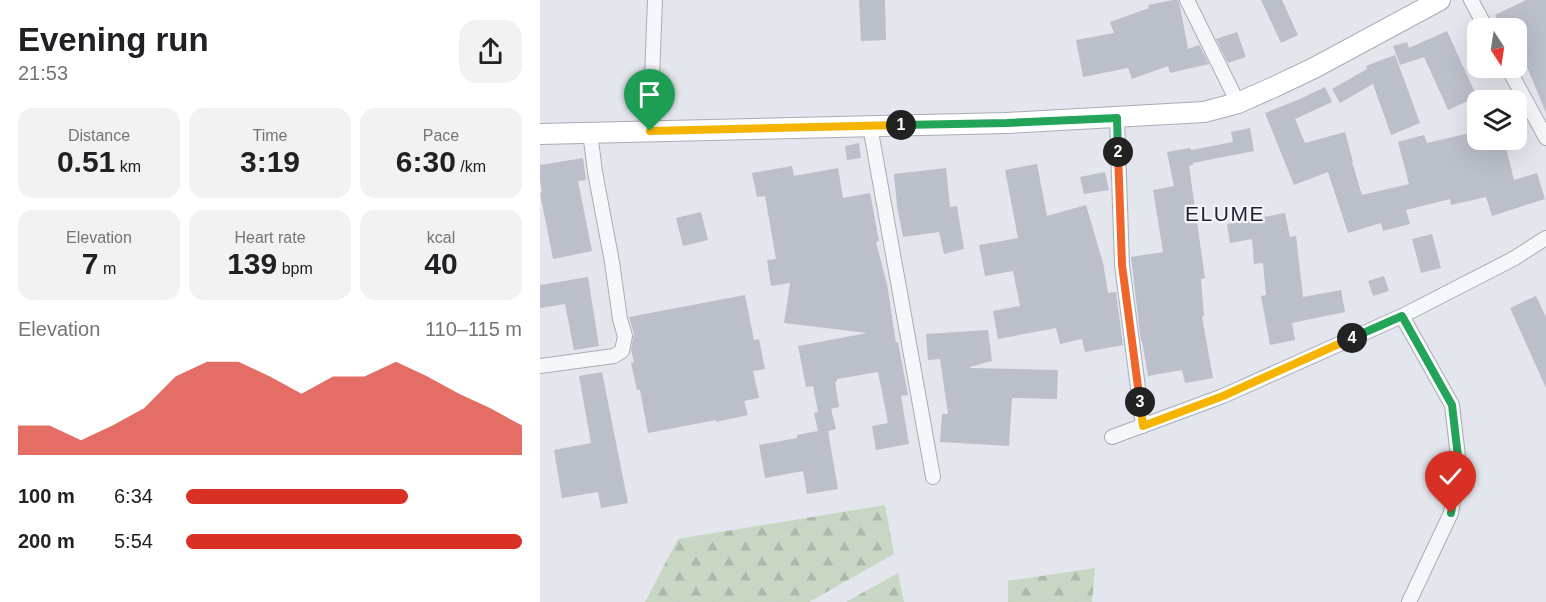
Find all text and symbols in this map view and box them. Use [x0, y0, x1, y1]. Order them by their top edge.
north arrow [1467, 18, 1527, 78]
map controls [1467, 18, 1527, 150]
button: share [459, 20, 522, 83]
text: Evening run [18, 21, 209, 58]
text: 21:53 [18, 62, 68, 84]
pin [624, 69, 675, 131]
icon: arrive [633, 78, 666, 111]
button: layers [1467, 90, 1527, 150]
pin: 1 [886, 110, 916, 140]
text: 1 [897, 116, 905, 133]
text: Distance [68, 127, 130, 144]
text: Time [253, 127, 287, 144]
text: Pace [423, 127, 459, 144]
pin: 2 [1103, 137, 1133, 167]
text: 2 [1114, 143, 1122, 160]
text: 0.51 [57, 145, 115, 178]
text: 3:19 [240, 145, 300, 178]
text: 6:30 [396, 145, 456, 178]
text: km [115, 158, 141, 175]
text: /km [456, 158, 486, 175]
district label: ELUME [1185, 202, 1265, 225]
text: Elevation [66, 229, 132, 246]
text: Heart rate [234, 229, 306, 246]
text: kcal [427, 229, 455, 246]
text: 7 [82, 247, 98, 280]
text: 139 [227, 247, 277, 280]
text: 40 [424, 247, 458, 280]
text: m [98, 260, 116, 277]
text: bpm [277, 260, 313, 277]
text: Elevation [18, 318, 100, 340]
text: 110–115 m [425, 318, 522, 340]
pin: 4 [1337, 323, 1367, 353]
text: 4 [1348, 329, 1356, 346]
pin: 3 [1125, 387, 1155, 417]
text: 3 [1136, 393, 1144, 410]
pin [1425, 451, 1476, 513]
icon: check [1434, 460, 1467, 493]
text: 100 m [18, 485, 75, 507]
text: 6:34 [114, 485, 153, 507]
text: 200 m [18, 530, 75, 552]
text: 5:54 [114, 530, 153, 552]

